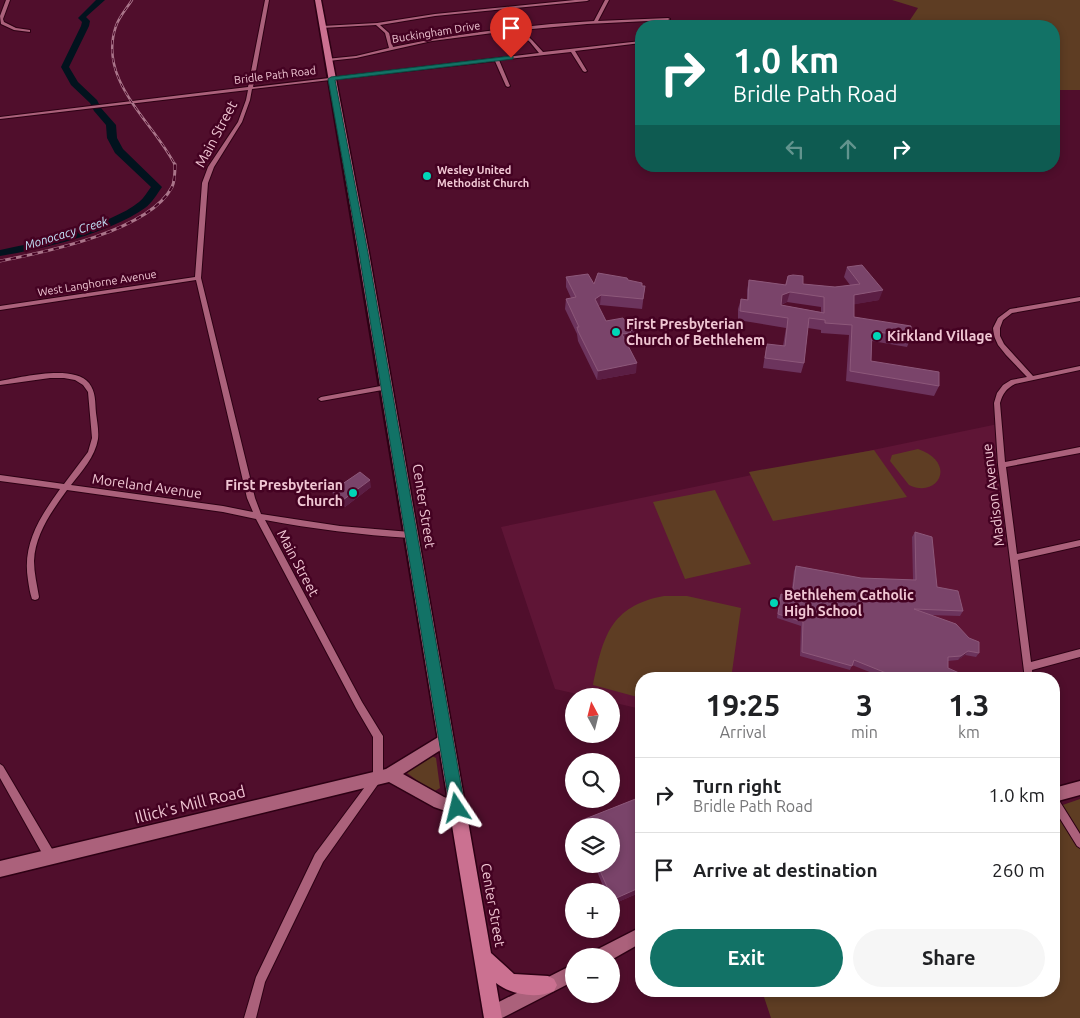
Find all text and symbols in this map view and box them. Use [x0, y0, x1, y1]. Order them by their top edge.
pin [490, 7, 532, 58]
icon: arrive [497, 14, 525, 42]
street label: Buckingham Drive [391, 19, 481, 45]
icon: right [650, 40, 715, 105]
text: 1.0 km [733, 40, 839, 80]
street label: Bridle Path Road [233, 64, 317, 86]
text: Bridle Path Road [733, 81, 898, 106]
street label: Main Street [192, 98, 240, 170]
icon: left [781, 135, 809, 163]
icon: ahead [834, 135, 862, 163]
icon: right [887, 135, 915, 163]
place label: Wesley United Methodist Church [437, 164, 529, 189]
marker: Wesley United Methodist Church [421, 170, 433, 182]
water label: Monocacy Creek [23, 214, 110, 252]
street label: West Langhorne Avenue [37, 268, 157, 298]
place label: First Presbyterian Church of Bethlehem [626, 316, 765, 348]
marker: First Presbyterian Church of Bethlehem [610, 326, 622, 338]
place label: Kirkland Village [887, 328, 993, 344]
marker: Kirkland Village [871, 330, 883, 342]
street label: Madison Avenue [979, 443, 1007, 547]
street label: Center Street [409, 463, 439, 550]
street label: Moreland Avenue [91, 470, 203, 502]
place label: First Presbyterian Church [225, 477, 343, 509]
marker: First Presbyterian Church [347, 487, 359, 499]
street label: Main Street [274, 527, 322, 599]
place label: Bethlehem Catholic High School [784, 587, 914, 619]
marker: Bethlehem Catholic High School [768, 597, 780, 609]
north arrow [565, 688, 620, 742]
map controls [565, 688, 620, 1003]
text: 19:25 [705, 688, 781, 722]
text: 3 [856, 688, 873, 722]
text: 1.3 [948, 688, 990, 722]
text: Arrival [720, 723, 766, 741]
text: min [851, 723, 878, 741]
text: km [958, 723, 980, 741]
button: search [565, 753, 620, 808]
text: Turn right [693, 775, 781, 797]
position arrow [430, 781, 482, 833]
icon: right [650, 781, 678, 809]
street label: Illick's Mill Road [133, 782, 247, 826]
text: 1.0 km [989, 784, 1045, 806]
text: Bridle Path Road [693, 797, 813, 815]
button: layers [565, 818, 620, 873]
icon: arrive [650, 856, 678, 884]
text: Arrive at destination [693, 859, 878, 881]
text: 260 m [992, 859, 1045, 881]
street label: Center Street [478, 862, 508, 949]
button: + [565, 883, 620, 938]
button: Exit [650, 929, 843, 987]
button: Share [853, 929, 1045, 987]
button: − [565, 948, 620, 1003]

